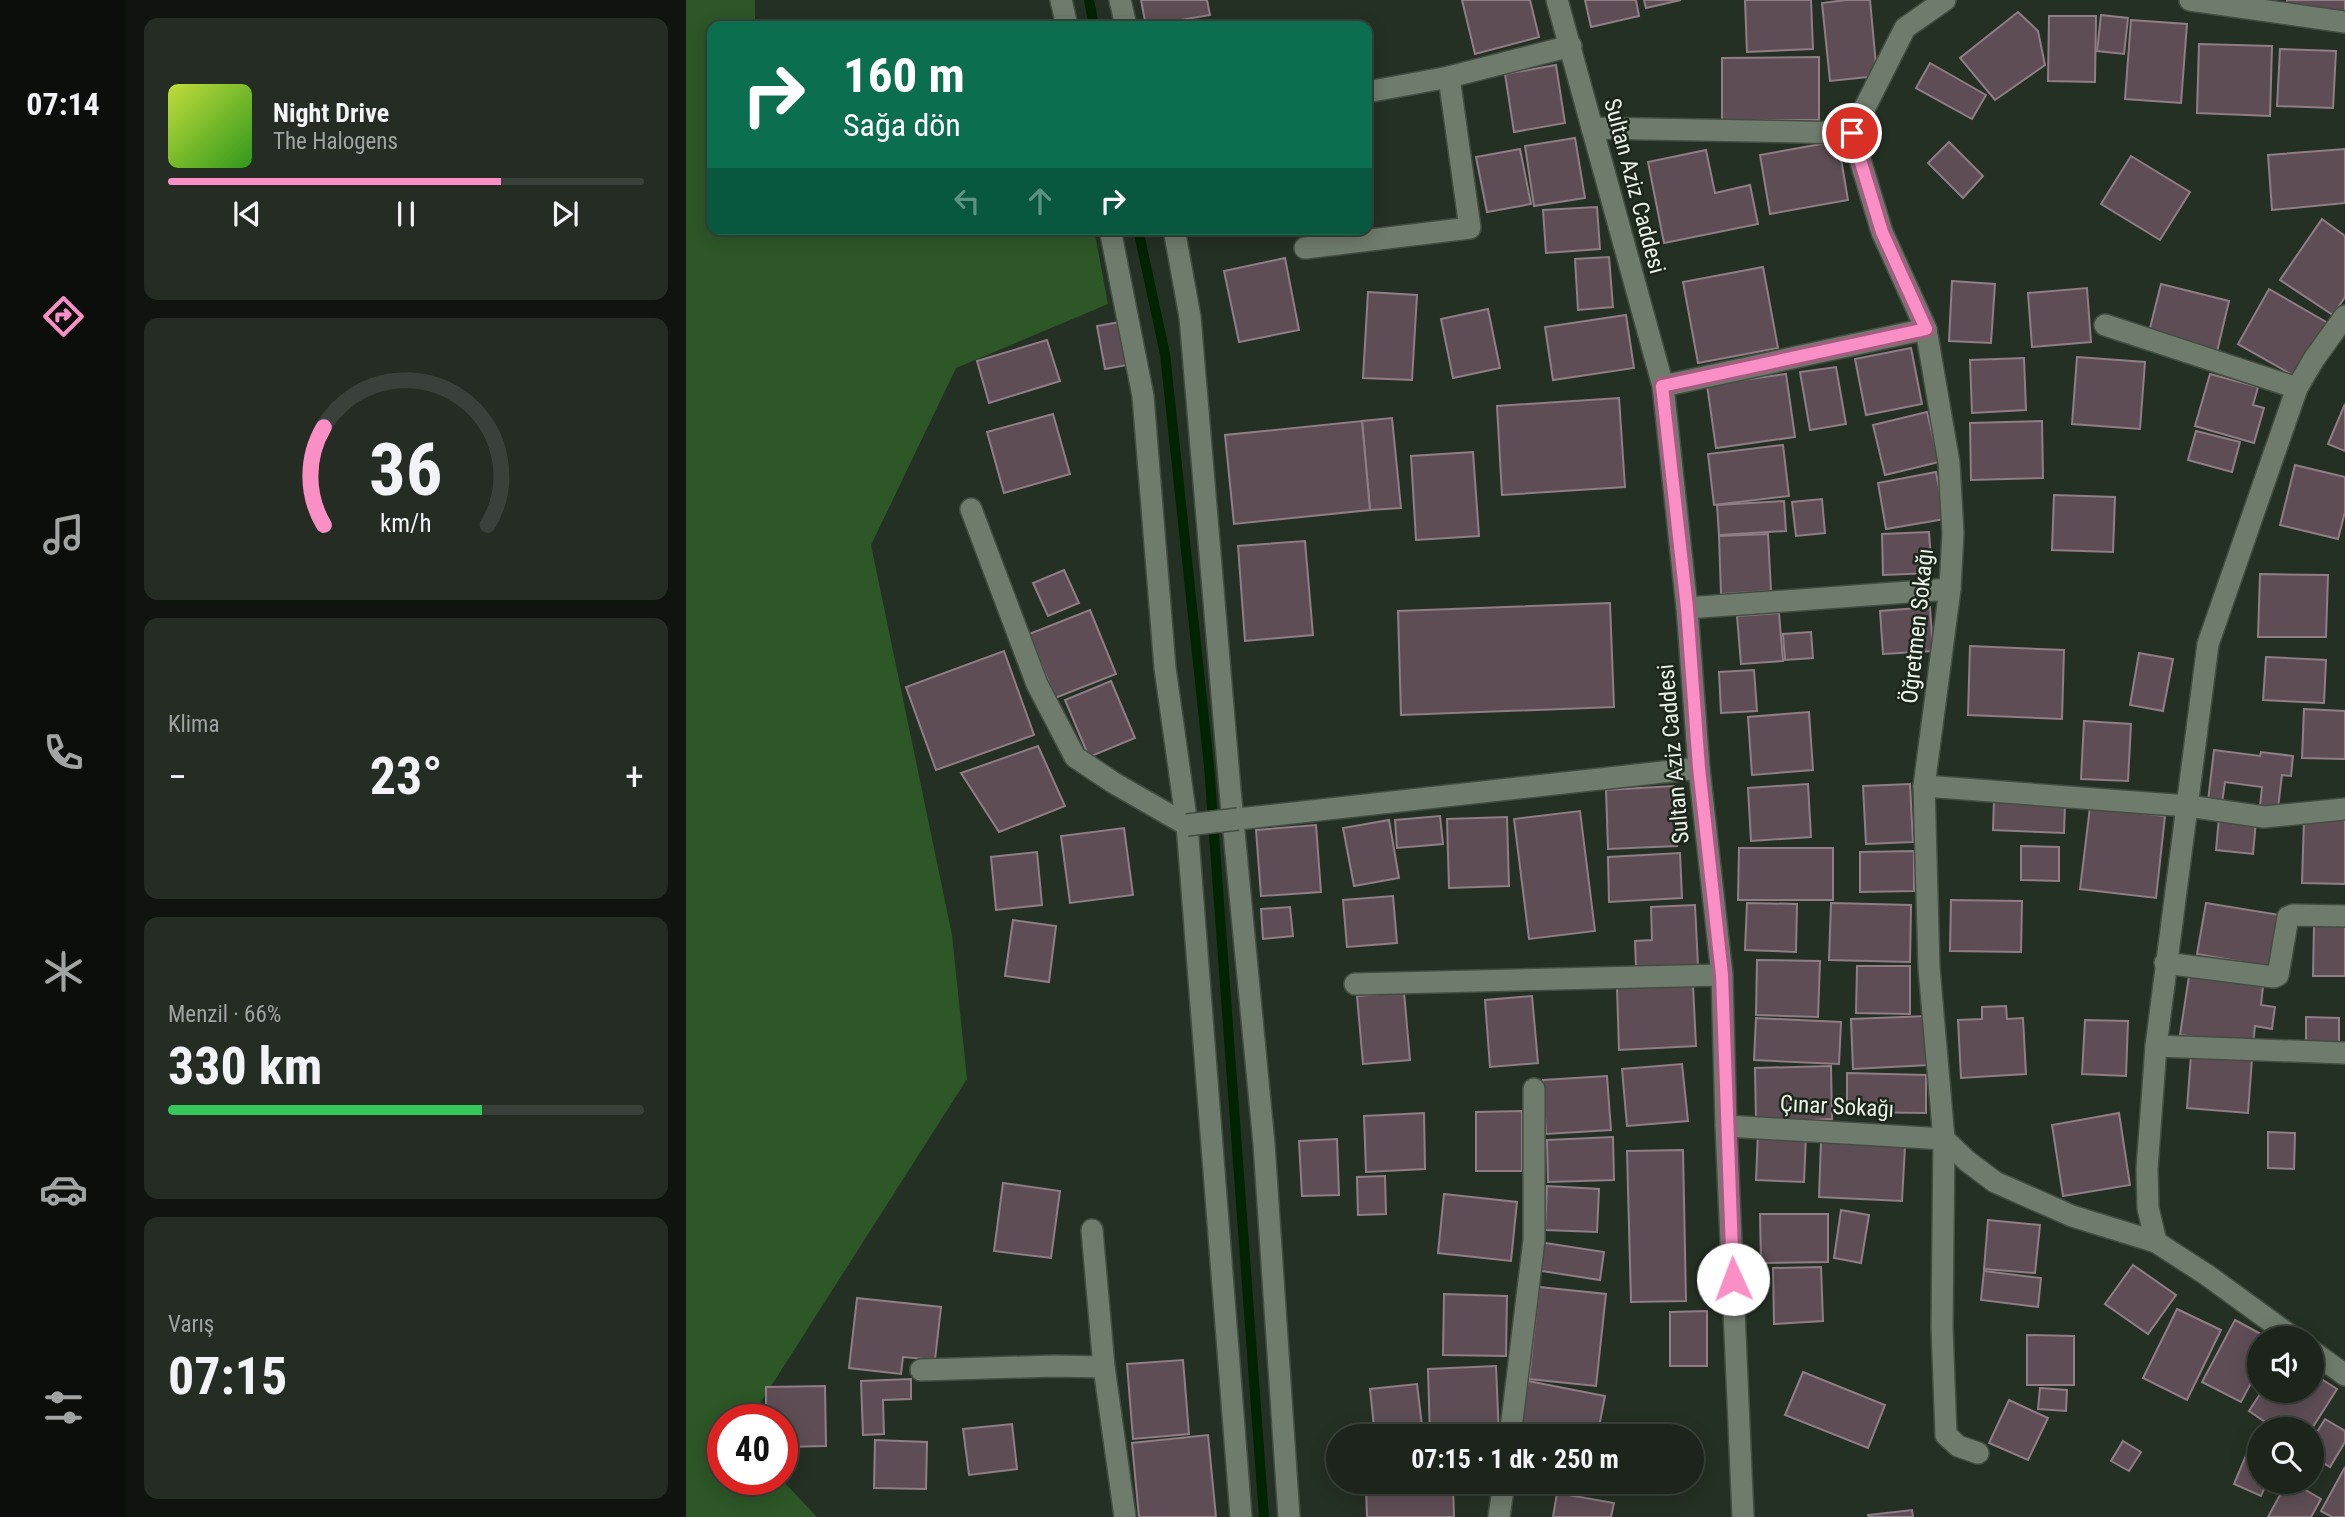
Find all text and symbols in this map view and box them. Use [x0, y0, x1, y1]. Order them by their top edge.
text: 160 m [843, 47, 965, 104]
icon: right [728, 49, 819, 140]
text: 07:14 [26, 85, 100, 123]
street label: Sultan Aziz Caddesi [1598, 96, 1671, 277]
text: Night Drive [273, 98, 389, 128]
pin [1822, 103, 1882, 163]
text: Sağa dön [843, 106, 961, 144]
icon: arrive [1833, 114, 1871, 152]
text: The Halogens [273, 128, 398, 155]
icon: left [948, 182, 986, 220]
icon: ahead [1021, 182, 1059, 220]
icon: right [1094, 182, 1132, 220]
icon: previous [228, 195, 266, 233]
icon: pause [387, 195, 425, 233]
icon: next [546, 195, 584, 233]
icon: directions [39, 292, 88, 341]
text: 36 [369, 427, 443, 513]
text: km/h [380, 508, 432, 537]
icon: music [39, 510, 88, 559]
street label: Öğretmen Sokağı [1895, 547, 1939, 705]
street label: Sultan Aziz Caddesi [1652, 663, 1695, 845]
text: Klima [168, 711, 219, 738]
icon: phone [39, 728, 88, 777]
text: 23° [370, 746, 442, 807]
text: − [168, 755, 187, 799]
text: + [625, 755, 644, 799]
icon: climate [39, 947, 88, 996]
text: Menzil · 66% [168, 1001, 281, 1028]
text: 330 km [168, 1036, 322, 1097]
street label: Çınar Sokağı [1779, 1090, 1895, 1123]
icon: car [39, 1165, 88, 1214]
position arrow [1696, 1242, 1770, 1316]
text: Varış [168, 1311, 214, 1338]
map controls [2247, 1326, 2324, 1494]
button: sound [2247, 1326, 2324, 1403]
text: 07:15 [168, 1346, 287, 1407]
icon: filters [39, 1383, 88, 1432]
speed limit sign: 40 [707, 1404, 798, 1495]
button: search [2247, 1417, 2324, 1494]
text: 07:15 · 1 dk · 250 m [1411, 1444, 1619, 1474]

